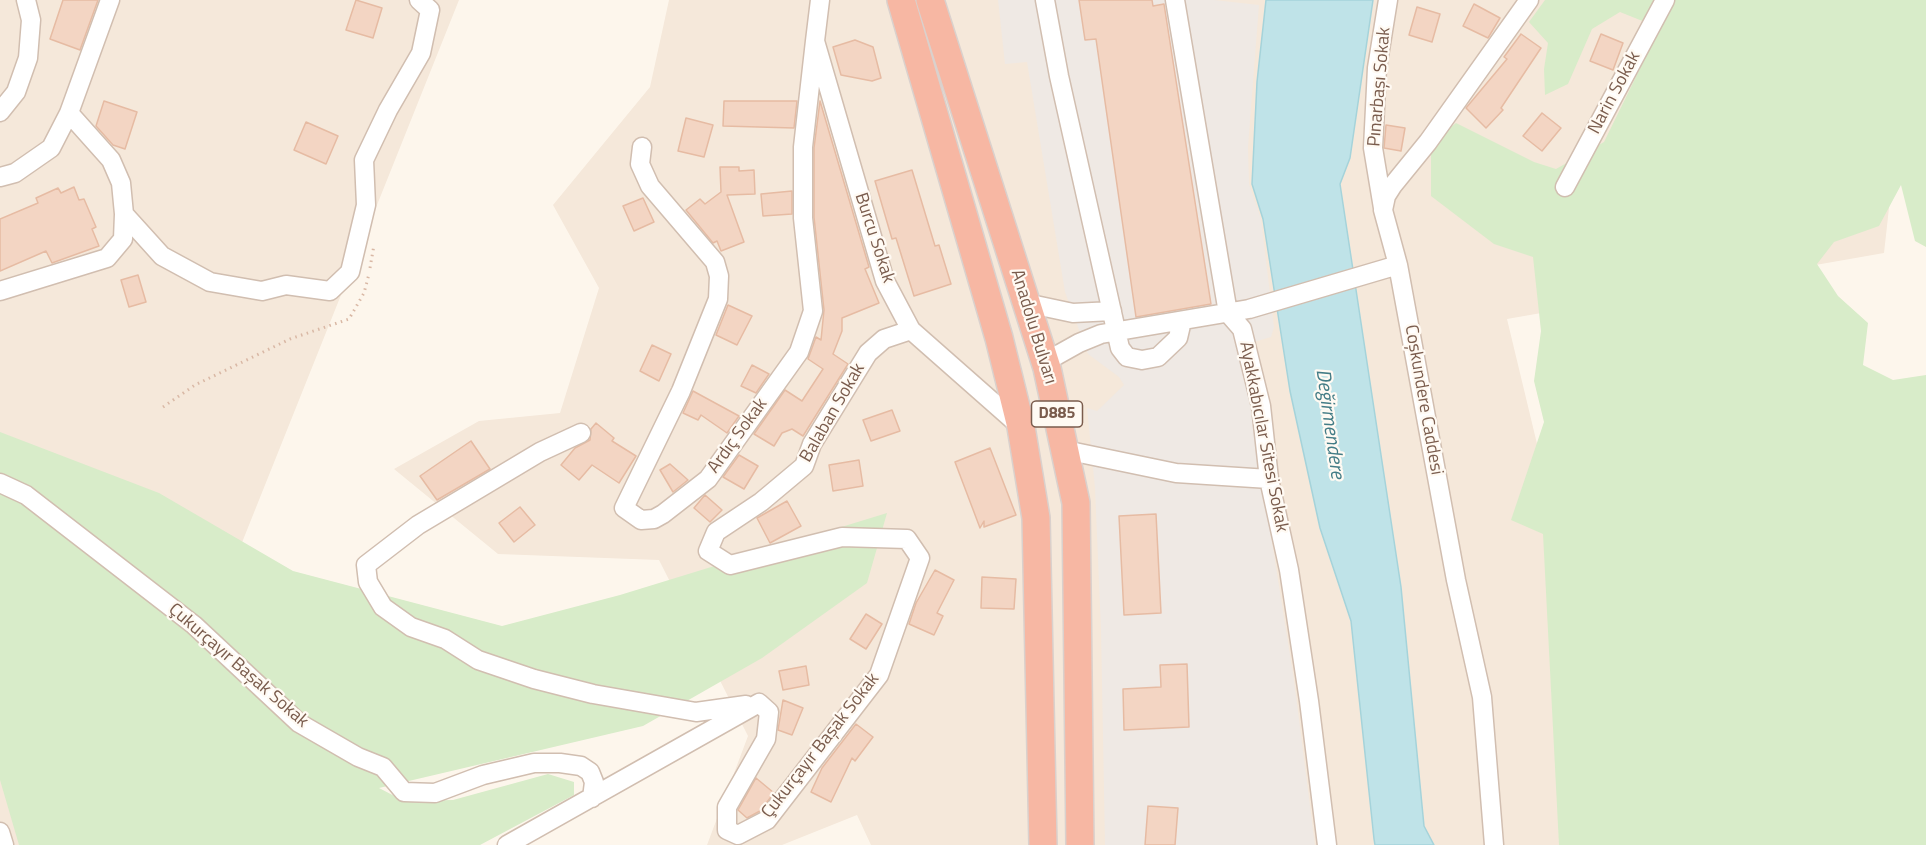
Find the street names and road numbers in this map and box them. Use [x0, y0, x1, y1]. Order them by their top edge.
street label: Pınarbaşı Sokak [1364, 26, 1396, 148]
street label: Narin Sokak [1584, 48, 1646, 138]
street label: Burcu Sokak [849, 190, 899, 286]
street label: Anadolu Bulvarı [1005, 267, 1061, 387]
street label: Coşkundere Caddesi [1399, 323, 1447, 477]
street label: Ayakkabıcılar Sitesi Sokak [1234, 340, 1292, 534]
street label: Balaban Sokak [796, 360, 870, 466]
street label: Ardıç Sokak [704, 394, 772, 478]
road number: D885 [1032, 401, 1082, 427]
street label: Çukurçayır Başak Sokak [164, 599, 312, 733]
street label: Çukurçayır Başak Sokak [758, 669, 884, 823]

